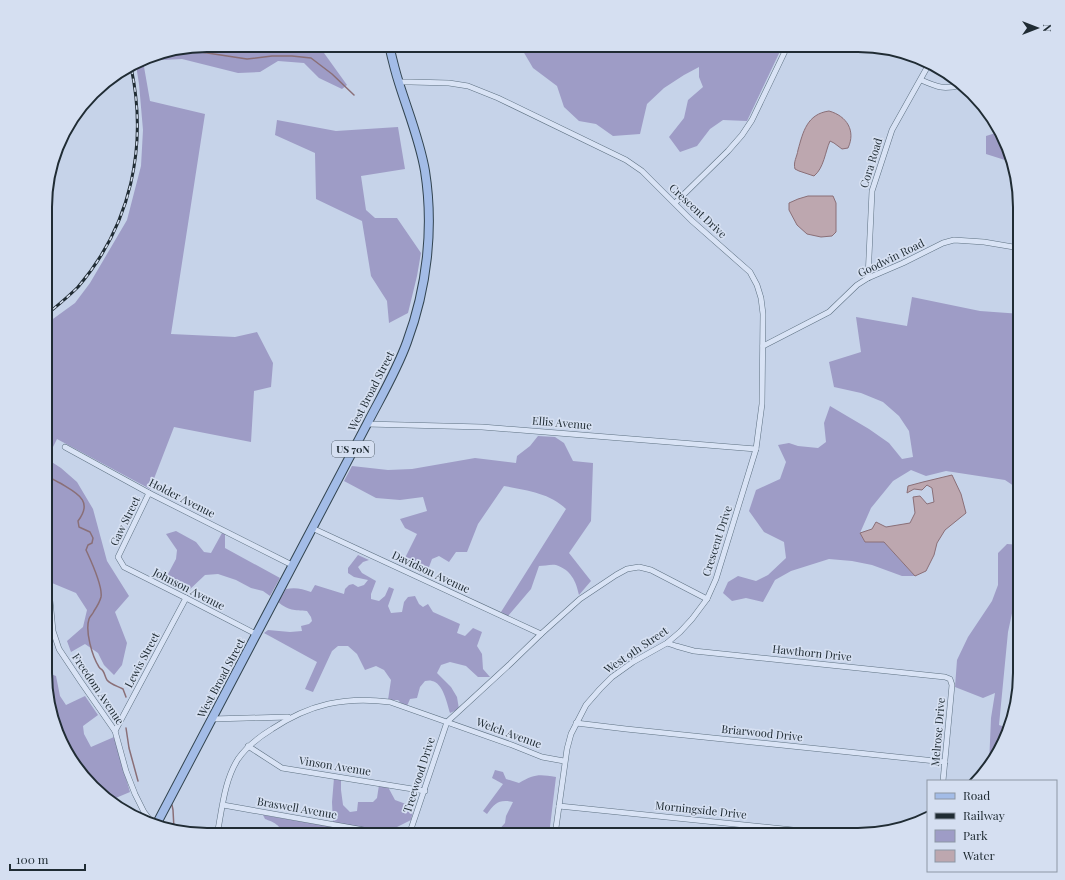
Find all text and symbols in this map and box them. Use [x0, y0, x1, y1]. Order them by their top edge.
north arrow [1017, 8, 1057, 48]
text: N [1040, 24, 1055, 32]
street label: Cora Road [856, 135, 885, 190]
street label: Crescent Drive [666, 180, 731, 241]
street label: Goodwin Road [855, 235, 927, 280]
street label: West Broad Street [343, 348, 397, 434]
street label: Ellis Avenue [532, 412, 593, 433]
road number: US 70N [332, 441, 374, 457]
street label: Holder Avenue [147, 474, 218, 521]
street label: Gaw Street [106, 493, 143, 548]
street label: Crescent Drive [698, 503, 735, 578]
street label: Davidson Avenue [390, 547, 473, 596]
street label: Johnson Avenue [150, 564, 228, 613]
street label: West 9th Street [600, 623, 671, 677]
street label: Lewis Street [121, 629, 163, 690]
street label: West Broad Street [193, 635, 248, 721]
street label: Hawthorn Drive [772, 641, 853, 664]
street label: Freedom Avenue [69, 650, 128, 728]
street label: Melrose Drive [927, 697, 948, 767]
street label: Welch Avenue [474, 713, 544, 751]
street label: Briarwood Drive [721, 721, 804, 744]
street label: Treewood Drive [399, 735, 438, 815]
street label: Vinson Avenue [297, 752, 373, 779]
legend [927, 780, 1057, 872]
text: Road [963, 787, 990, 803]
street label: Braswell Avenue [256, 793, 339, 822]
street label: Morningside Drive [654, 797, 748, 822]
text: Railway [963, 807, 1005, 823]
text: Park [963, 827, 988, 843]
scale bar [10, 846, 85, 872]
text: Water [962, 847, 996, 863]
text: 100 m [16, 851, 49, 867]

